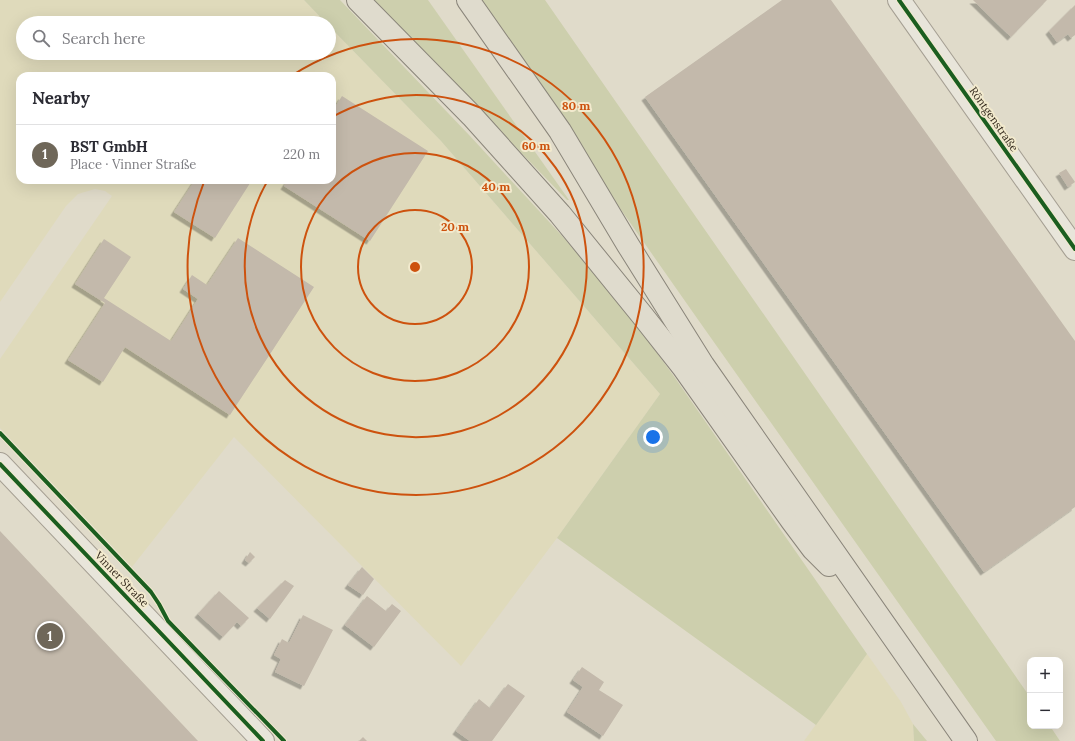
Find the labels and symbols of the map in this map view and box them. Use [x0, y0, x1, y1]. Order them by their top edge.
street label: Röntgenstraße [966, 84, 1022, 154]
text: 80 m [562, 98, 590, 113]
text: 60 m [522, 138, 550, 153]
text: 40 m [482, 179, 510, 194]
text: 20 m [441, 219, 469, 234]
centre of rings [408, 260, 422, 274]
your location [643, 427, 663, 447]
street label: Vinner Straße [91, 548, 152, 610]
pin: 1 [37, 621, 63, 651]

